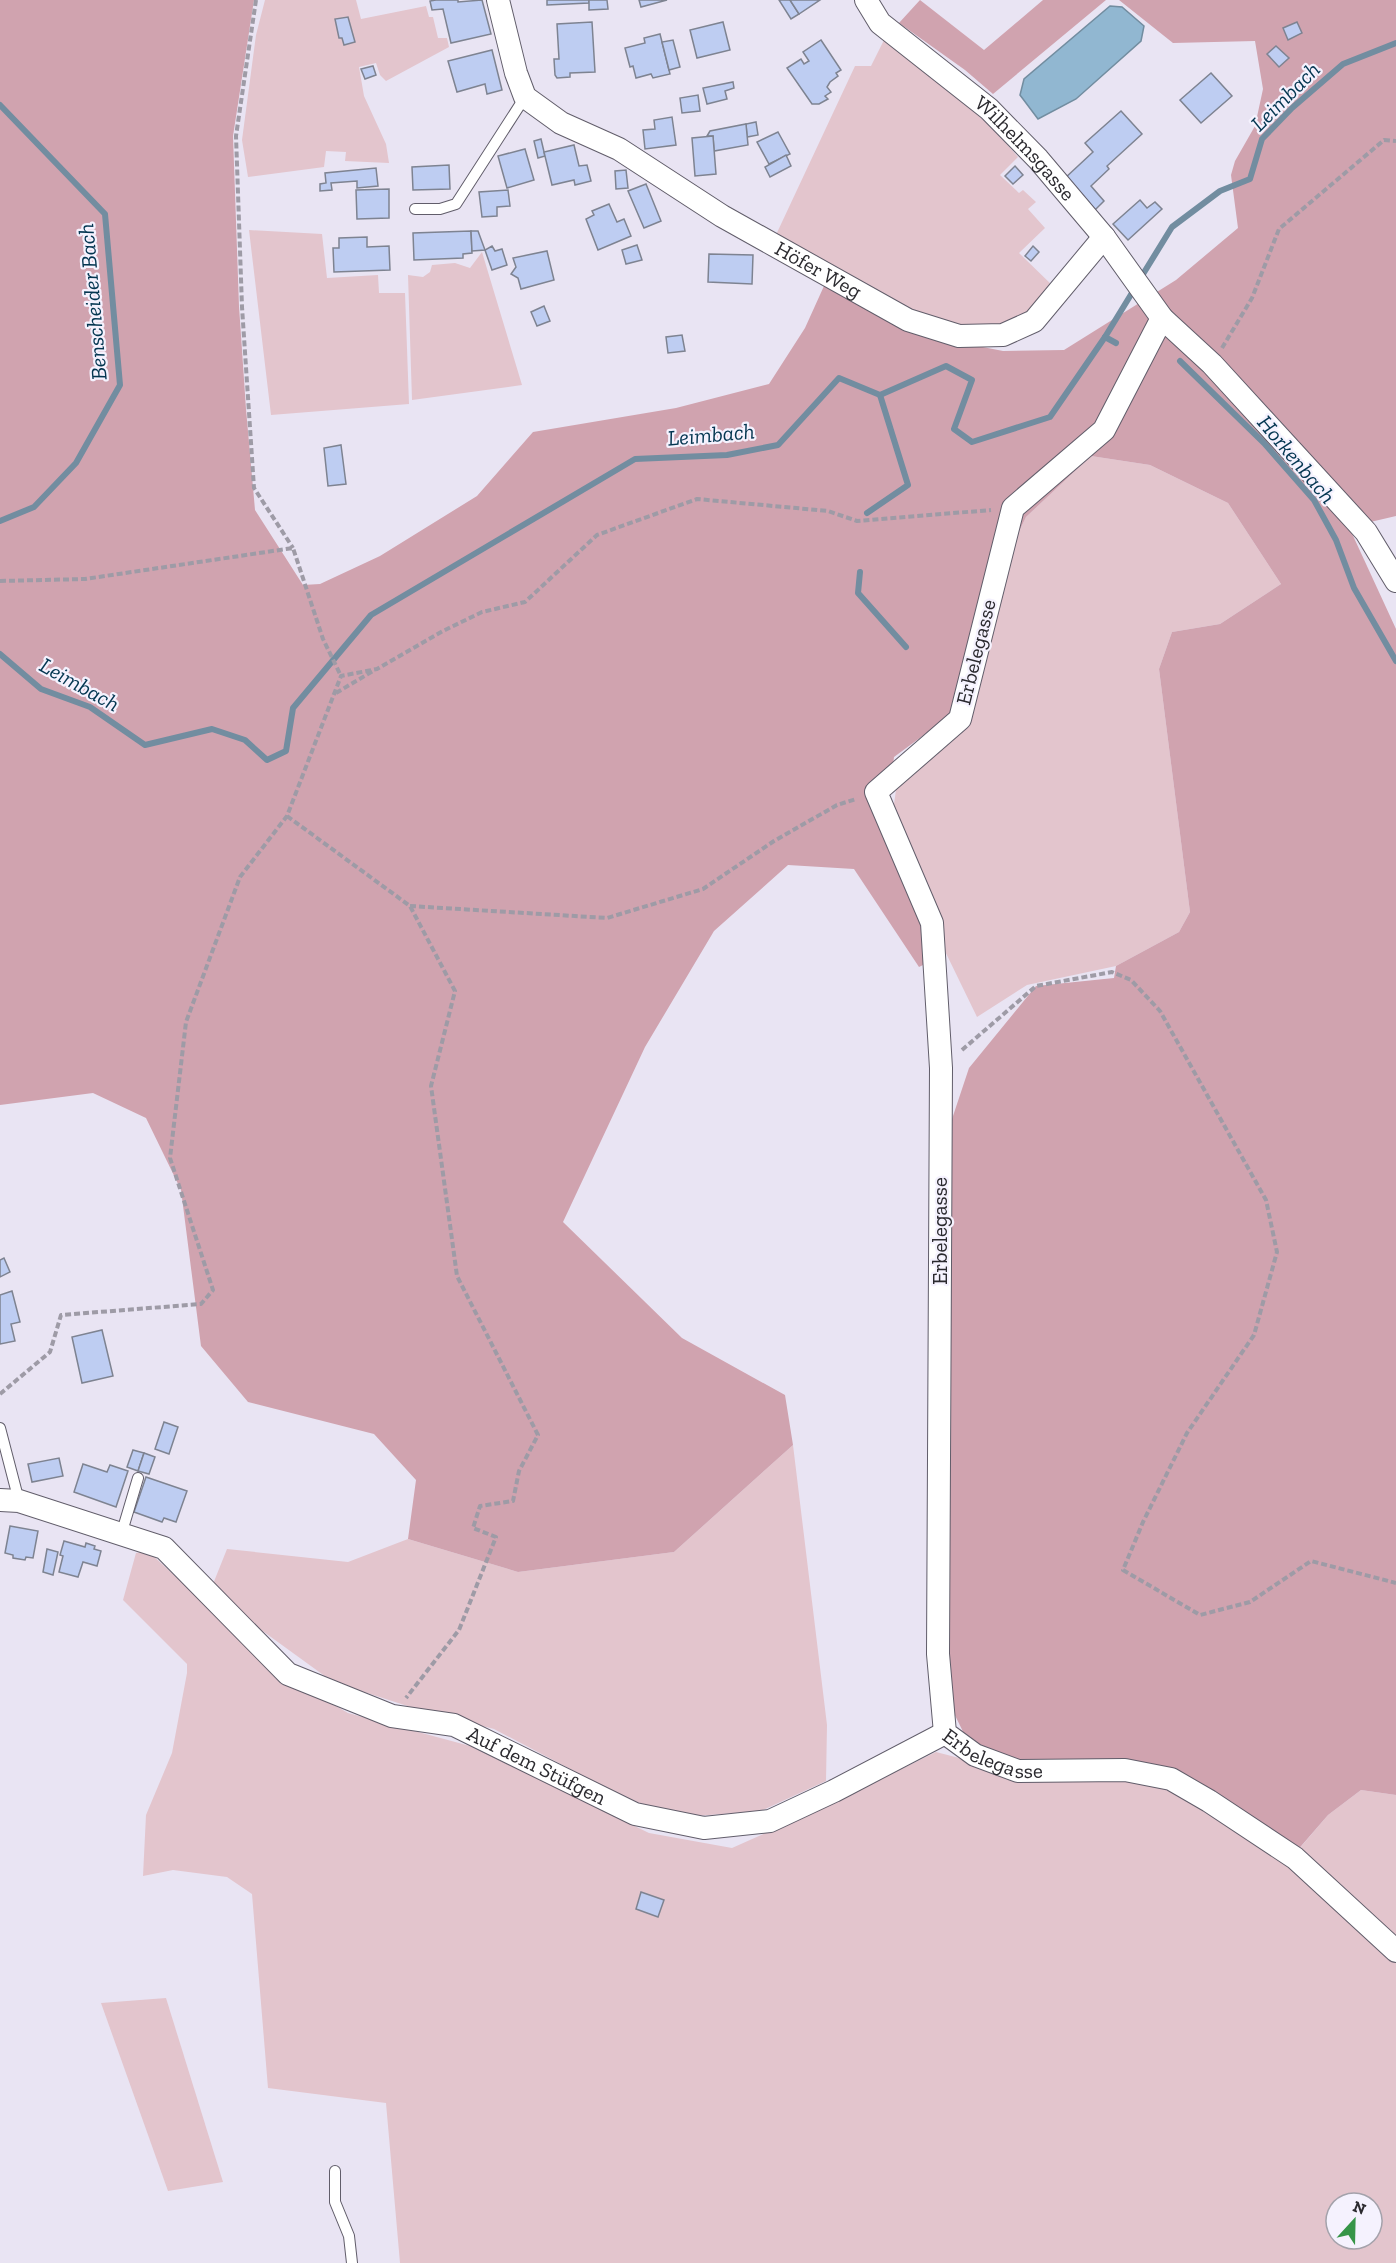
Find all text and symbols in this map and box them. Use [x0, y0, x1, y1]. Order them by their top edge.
water label: Leimbach [1245, 56, 1326, 137]
street label: Wilhelmsgasse [970, 90, 1081, 206]
water label: Benscheider Bach [72, 223, 113, 381]
street label: Höfer Weg [771, 235, 867, 304]
water label: Horkenbach [1252, 410, 1341, 509]
water label: Leimbach [666, 417, 756, 452]
street label: Erbelegasse [950, 597, 1001, 707]
water label: Leimbach [35, 652, 124, 717]
street label: Erbelegasse [927, 1177, 952, 1285]
street label: Auf dem Stüfgen [463, 1720, 610, 1810]
street label: Erbelegasse [938, 1723, 1043, 1783]
north arrow [1324, 2191, 1384, 2251]
text: N [1350, 2196, 1369, 2219]

